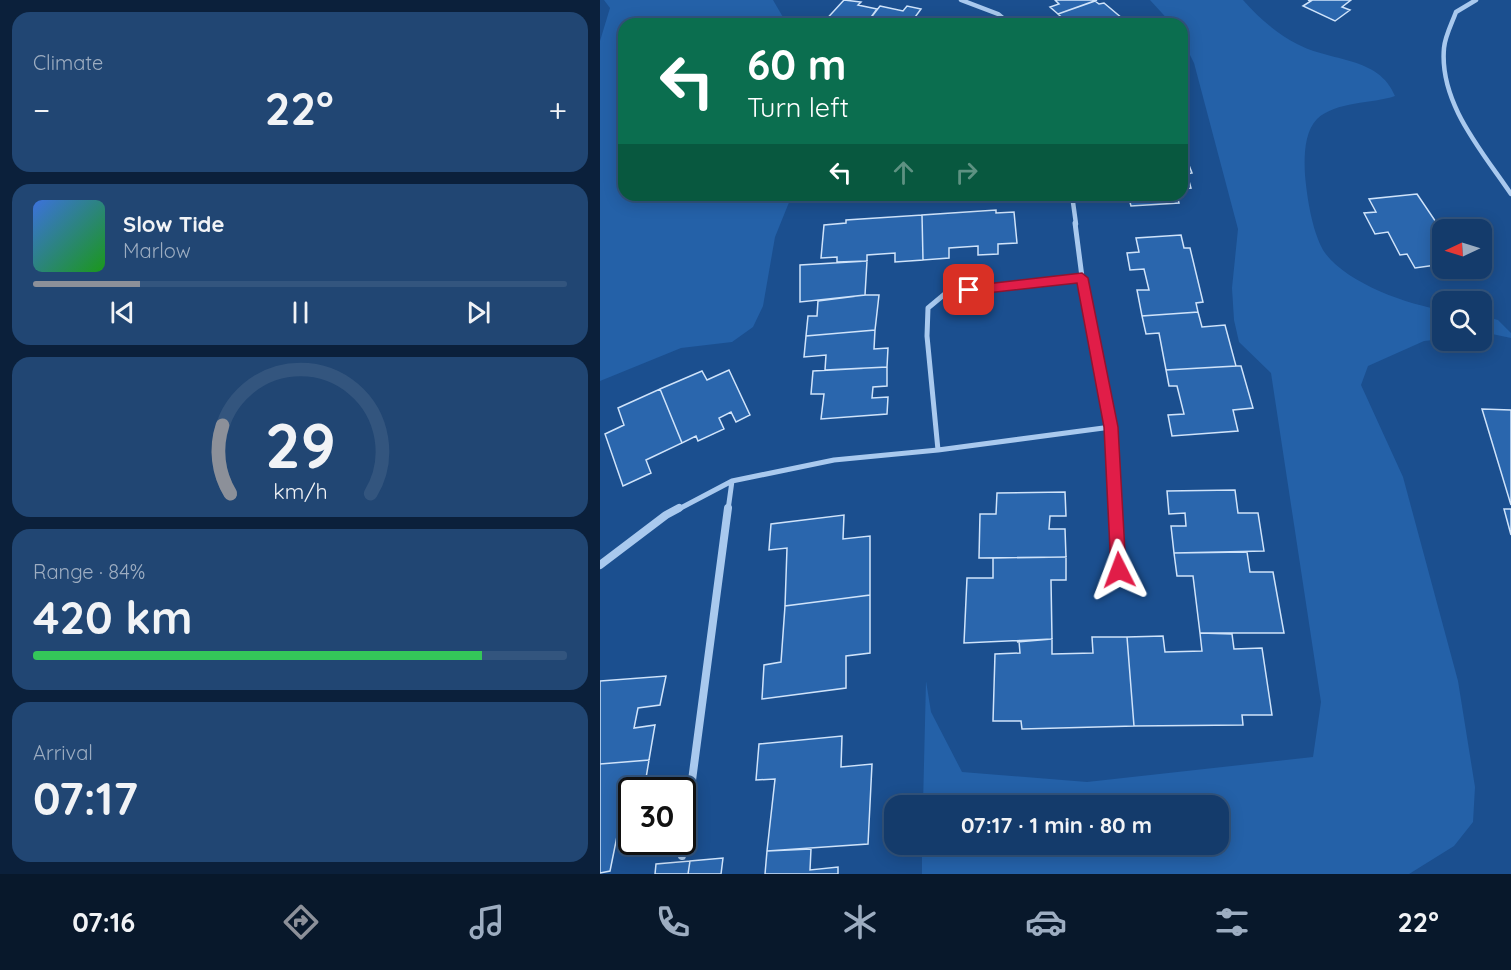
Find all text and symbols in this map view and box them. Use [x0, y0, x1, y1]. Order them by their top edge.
text: 60 m [747, 38, 847, 91]
icon: left [648, 42, 726, 120]
text: Climate [33, 50, 103, 75]
text: 22° [265, 80, 334, 136]
text: − [33, 89, 50, 130]
text: + [548, 89, 567, 130]
text: Turn left [747, 90, 849, 124]
icon: left [824, 156, 857, 189]
icon: ahead [887, 156, 920, 189]
icon: right [950, 156, 983, 189]
text: Slow Tide [123, 210, 224, 238]
north arrow [1432, 219, 1492, 279]
map controls [1432, 219, 1492, 351]
text: Marlow [123, 238, 191, 263]
pin [943, 264, 994, 315]
icon: arrive [952, 273, 985, 306]
button: search [1432, 291, 1492, 351]
icon: previous [106, 296, 139, 329]
icon: pause [284, 296, 317, 329]
icon: next [462, 296, 495, 329]
text: 29 [265, 406, 335, 484]
text: km/h [273, 478, 327, 504]
position arrow [1087, 538, 1151, 602]
text: Range · 84% [33, 559, 145, 584]
text: 420 km [33, 589, 192, 645]
text: Arrival [33, 740, 93, 765]
text: 07:17 [33, 770, 138, 826]
speed limit sign: 30 [618, 777, 696, 855]
text: 07:17 · 1 min · 80 m [961, 811, 1152, 839]
icon: directions [280, 901, 322, 943]
icon: music [466, 901, 508, 943]
icon: phone [652, 901, 694, 943]
icon: climate [839, 901, 881, 943]
icon: car [1025, 901, 1067, 943]
icon: filters [1211, 901, 1253, 943]
text: 07:16 [72, 905, 135, 939]
text: 22° [1397, 905, 1439, 939]

